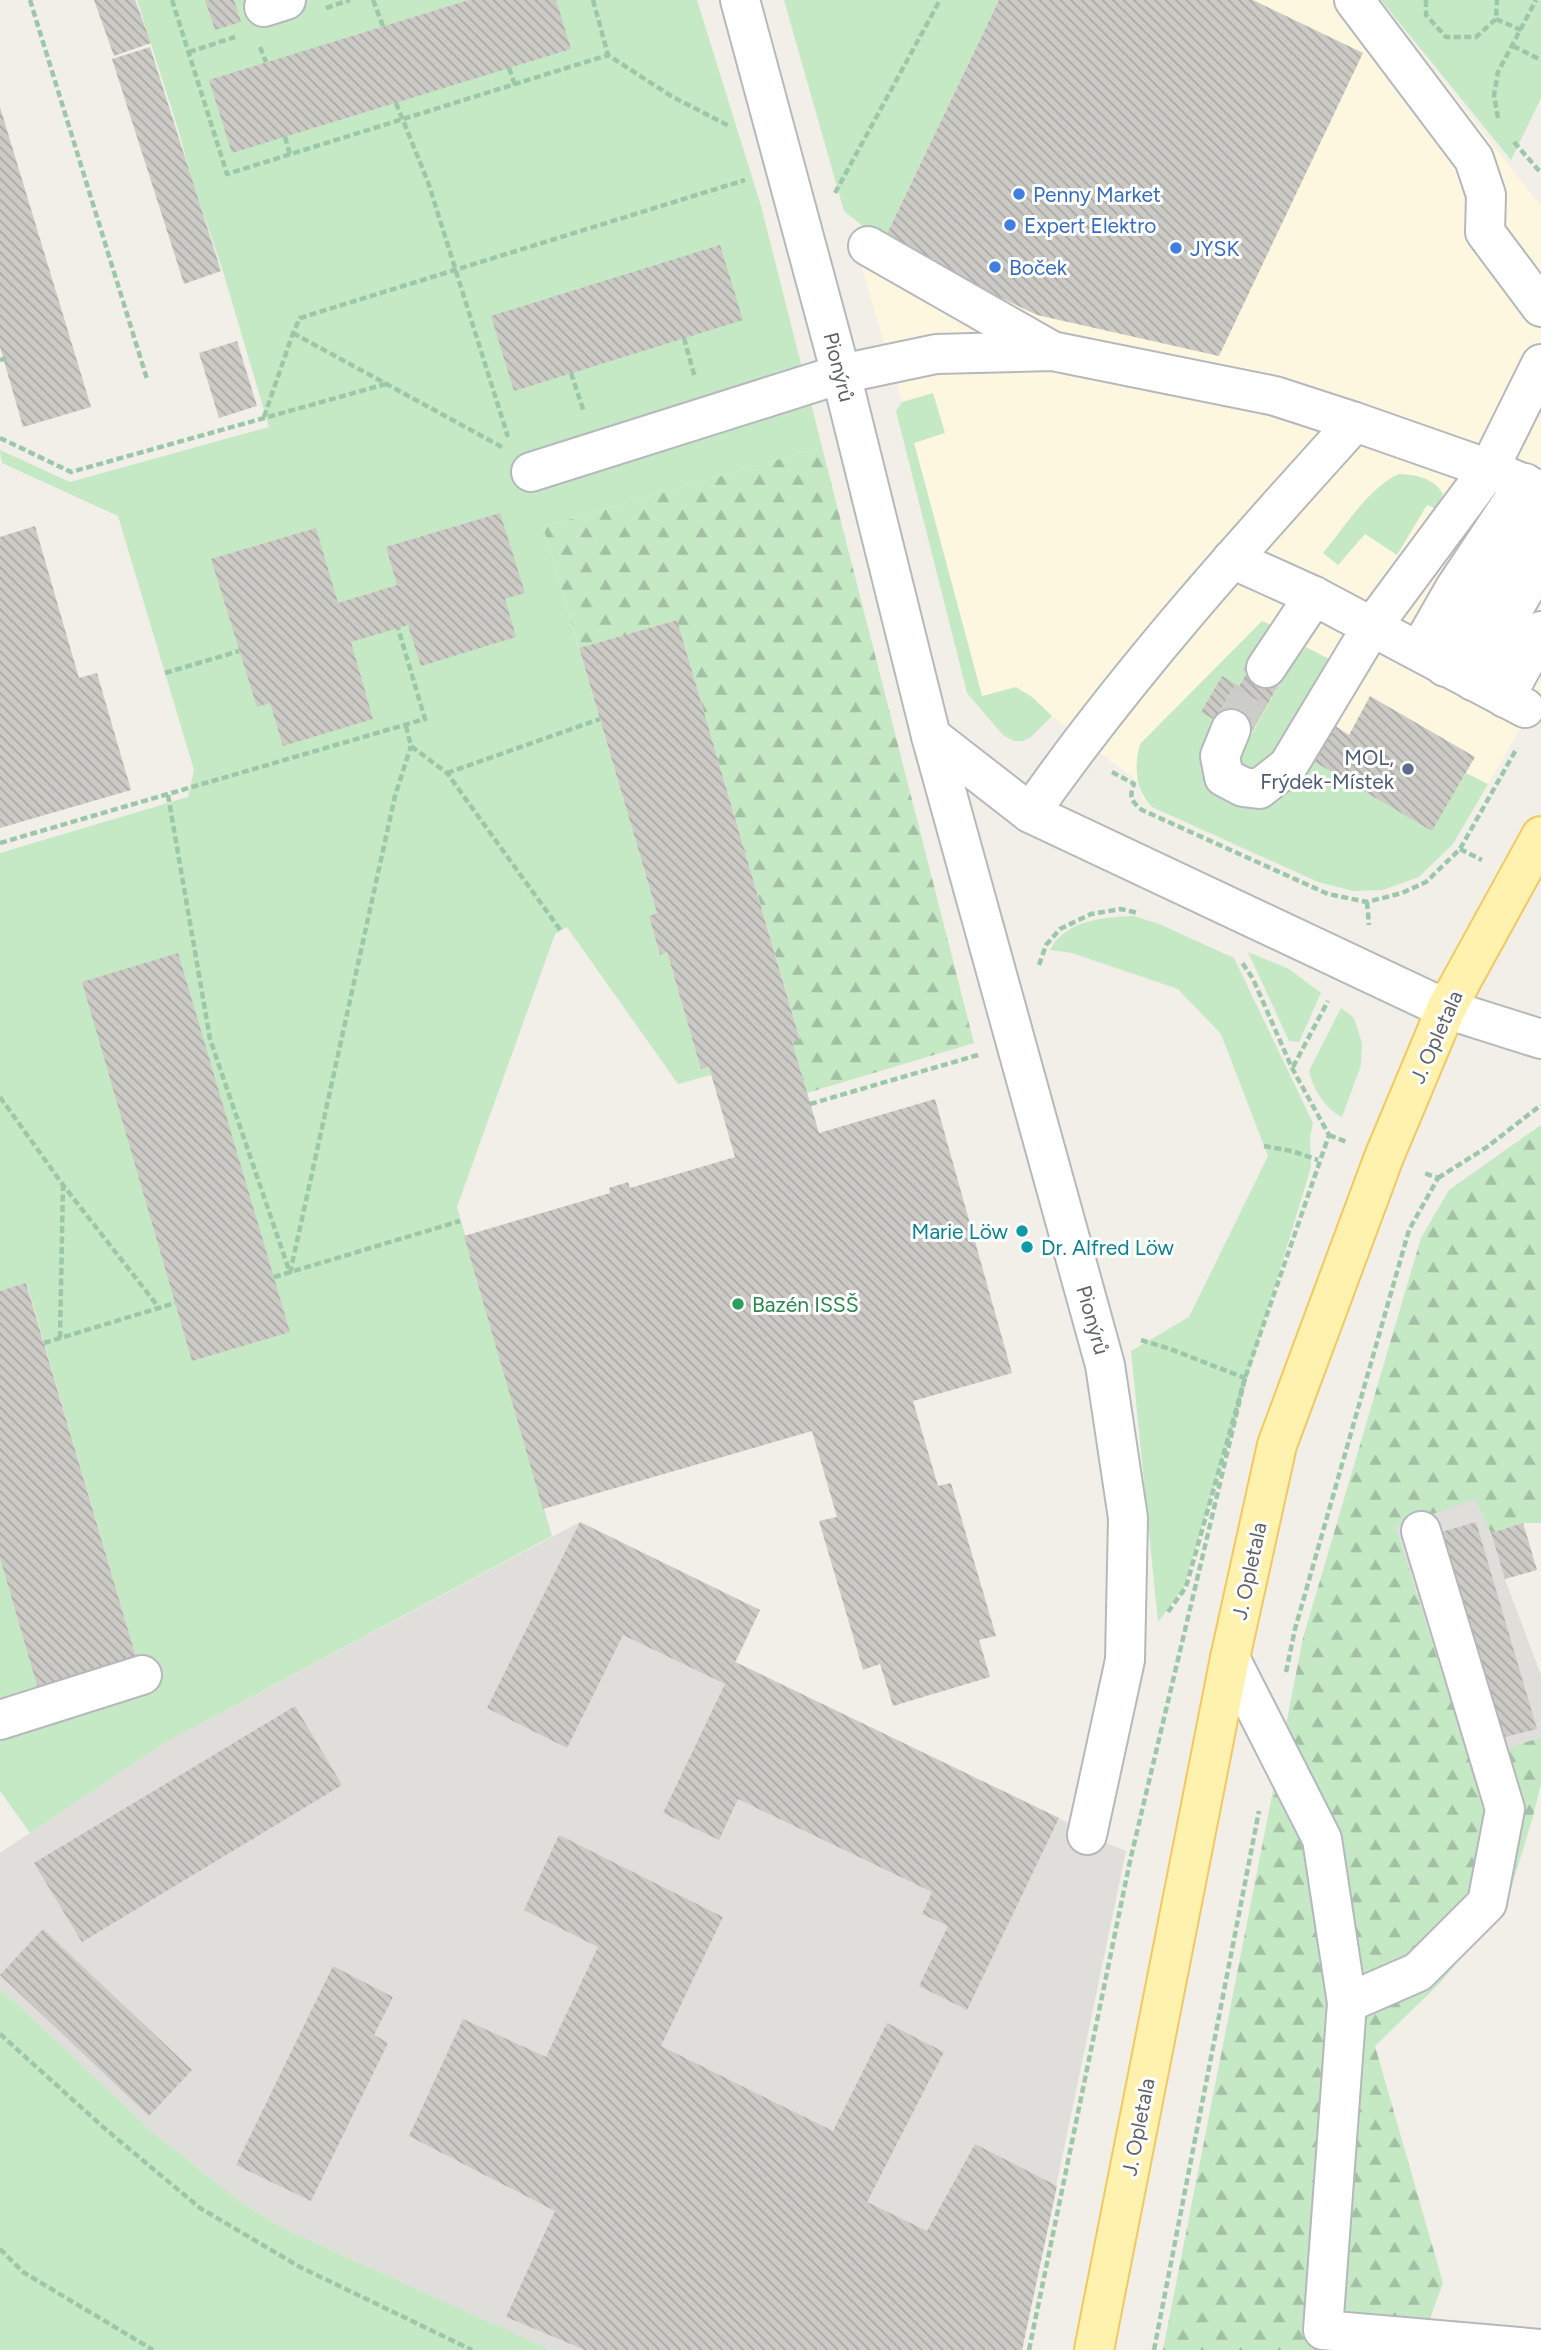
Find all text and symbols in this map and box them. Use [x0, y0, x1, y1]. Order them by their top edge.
place label: Penny Market [1033, 182, 1161, 207]
marker: Penny Market [1011, 186, 1027, 202]
place label: Expert Elektro [1024, 213, 1156, 238]
marker: Expert Elektro [1002, 217, 1018, 233]
place label: JYSK [1190, 236, 1239, 261]
marker: JYSK [1168, 240, 1184, 256]
place label: Boček [1009, 255, 1068, 280]
marker: Boček [987, 259, 1003, 275]
street label: Pionýrů [818, 330, 860, 404]
place label: MOL, Frýdek-Místek [1260, 745, 1395, 794]
marker: MOL, Frýdek-Místek [1400, 761, 1416, 777]
street label: J. Opletala [1404, 987, 1468, 1087]
place label: Marie Löw [912, 1219, 1009, 1244]
marker: Marie Löw [1014, 1223, 1030, 1239]
place label: Dr. Alfred Löw [1041, 1235, 1175, 1260]
marker: Dr. Alfred Löw [1019, 1239, 1035, 1255]
street label: Pionýrů [1071, 1283, 1115, 1357]
place label: Bazén ISSŠ [752, 1292, 859, 1317]
marker: Bazén ISSŠ [730, 1296, 746, 1312]
street label: J. Opletala [1226, 1520, 1272, 1622]
street label: J. Opletala [1116, 2076, 1160, 2178]

